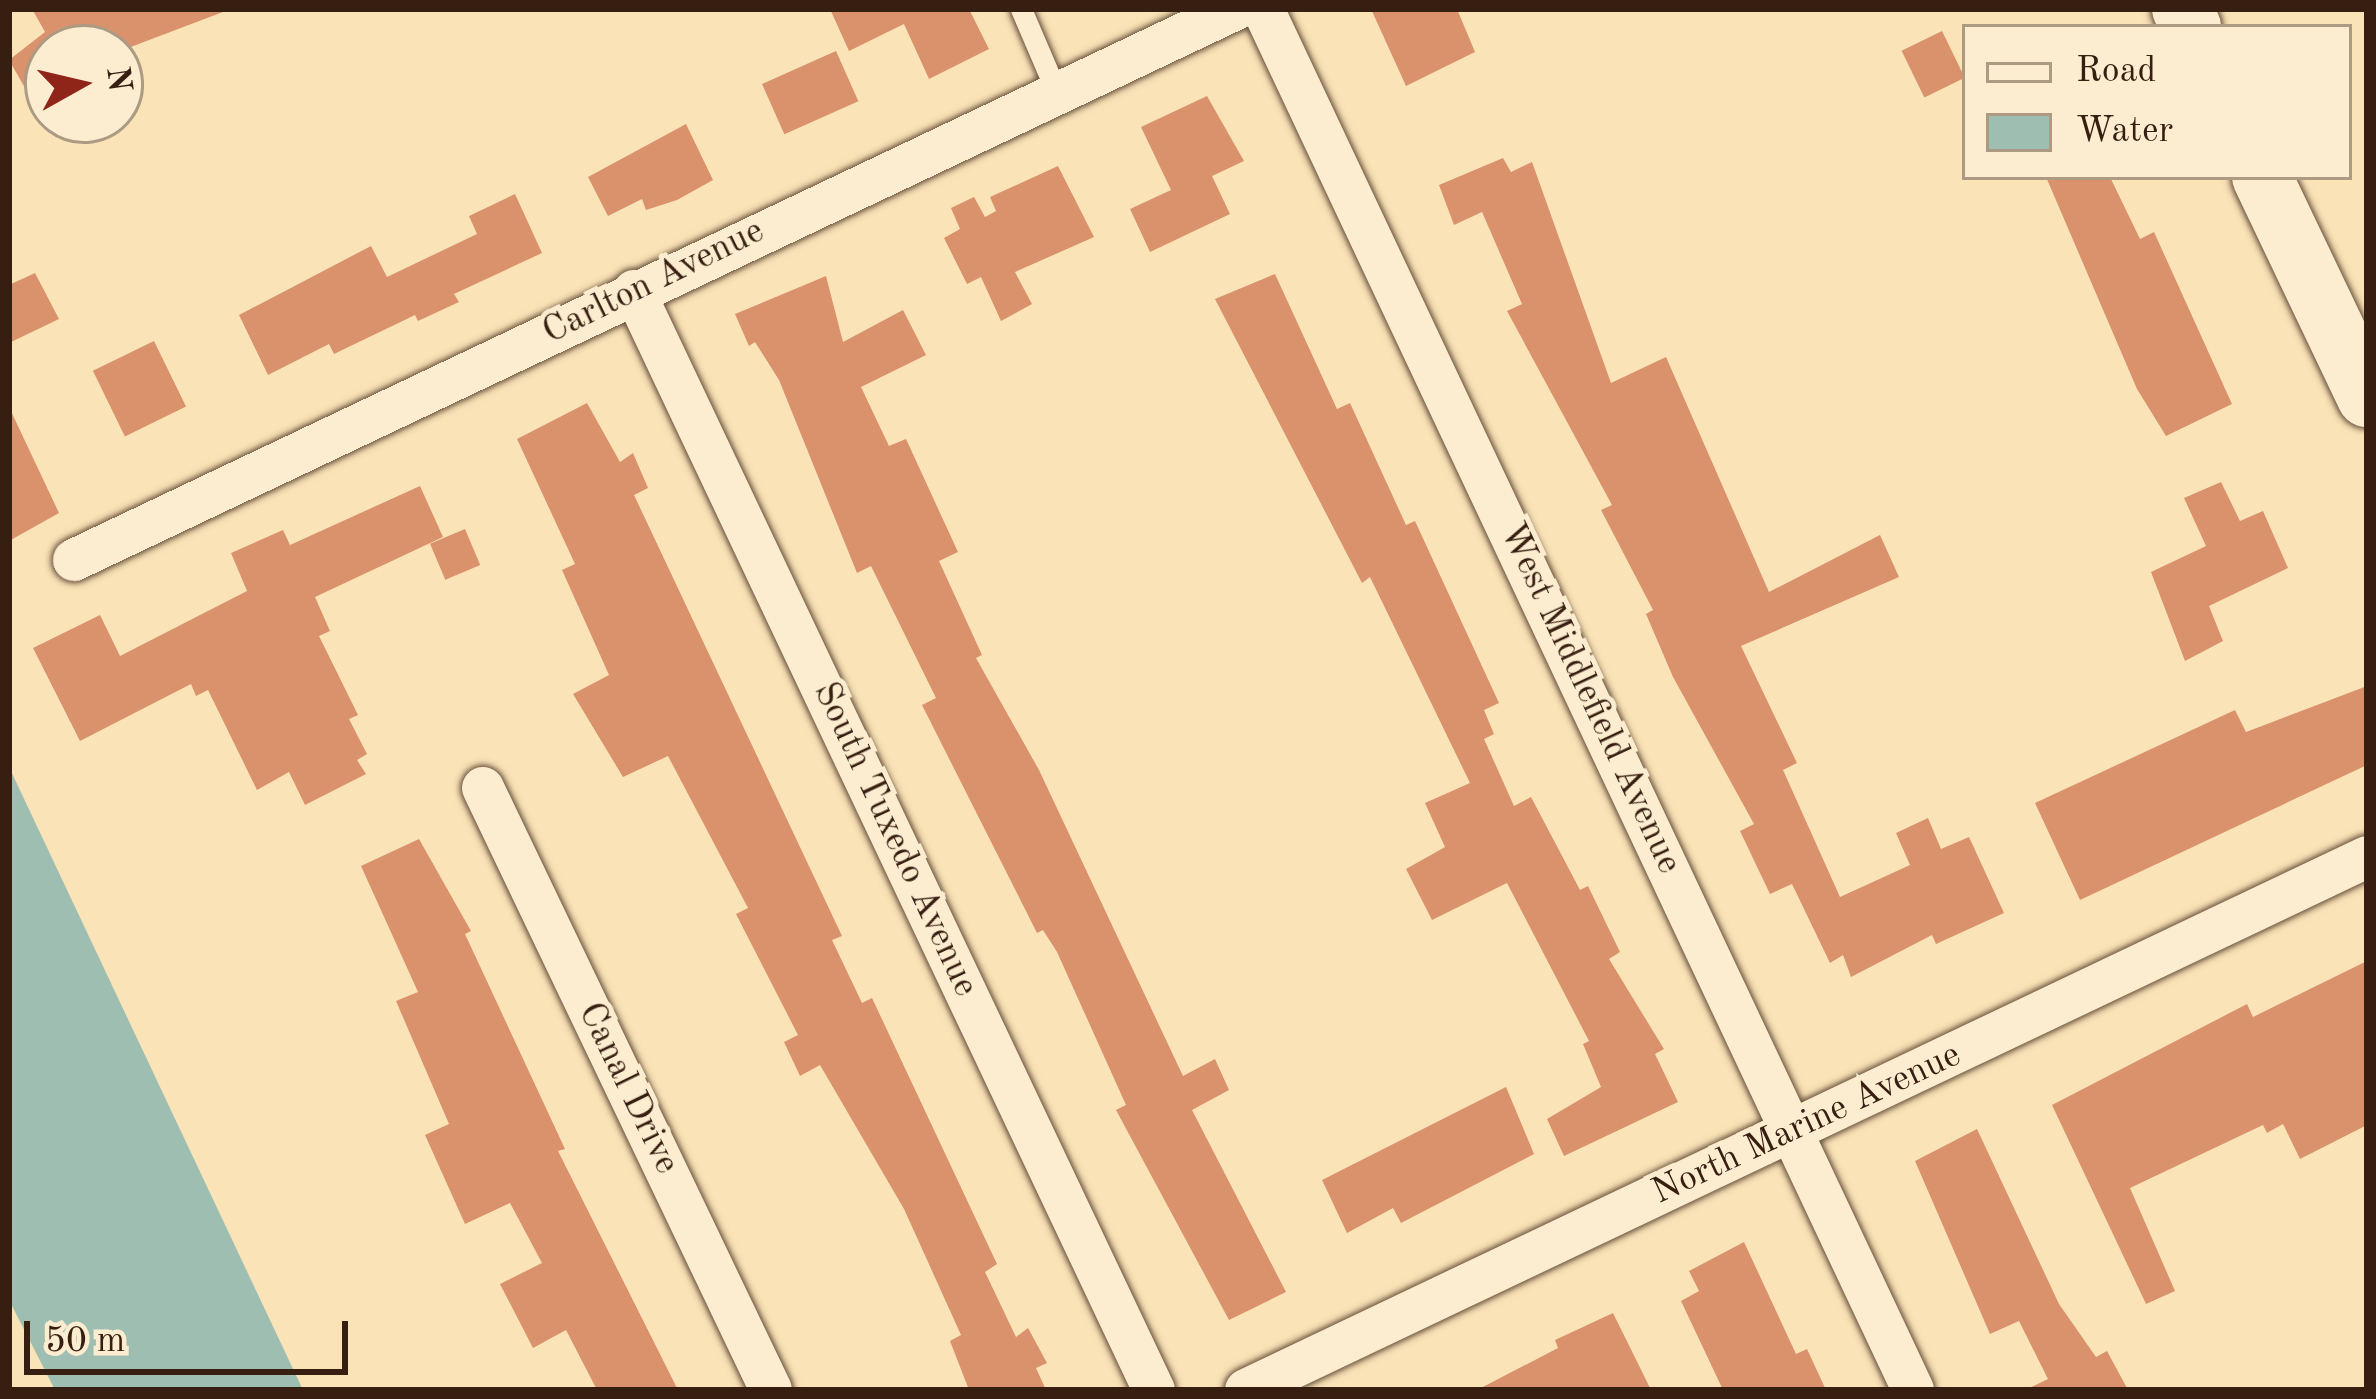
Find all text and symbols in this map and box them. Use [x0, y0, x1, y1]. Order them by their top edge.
north arrow [24, 24, 144, 144]
legend [1962, 24, 2352, 180]
text: Road [2076, 54, 2156, 90]
text: N [99, 65, 135, 94]
text: Water [2076, 114, 2173, 150]
street label: Carlton Avenue [536, 211, 772, 355]
street label: West Middlefield Avenue [1489, 517, 1689, 881]
street label: South Tuxedo Avenue [802, 676, 986, 1004]
street label: Canal Drive [567, 996, 687, 1182]
street label: North Marine Avenue [1646, 1035, 1968, 1215]
scale bar [30, 1297, 354, 1371]
text: 50 m [45, 1324, 125, 1360]

